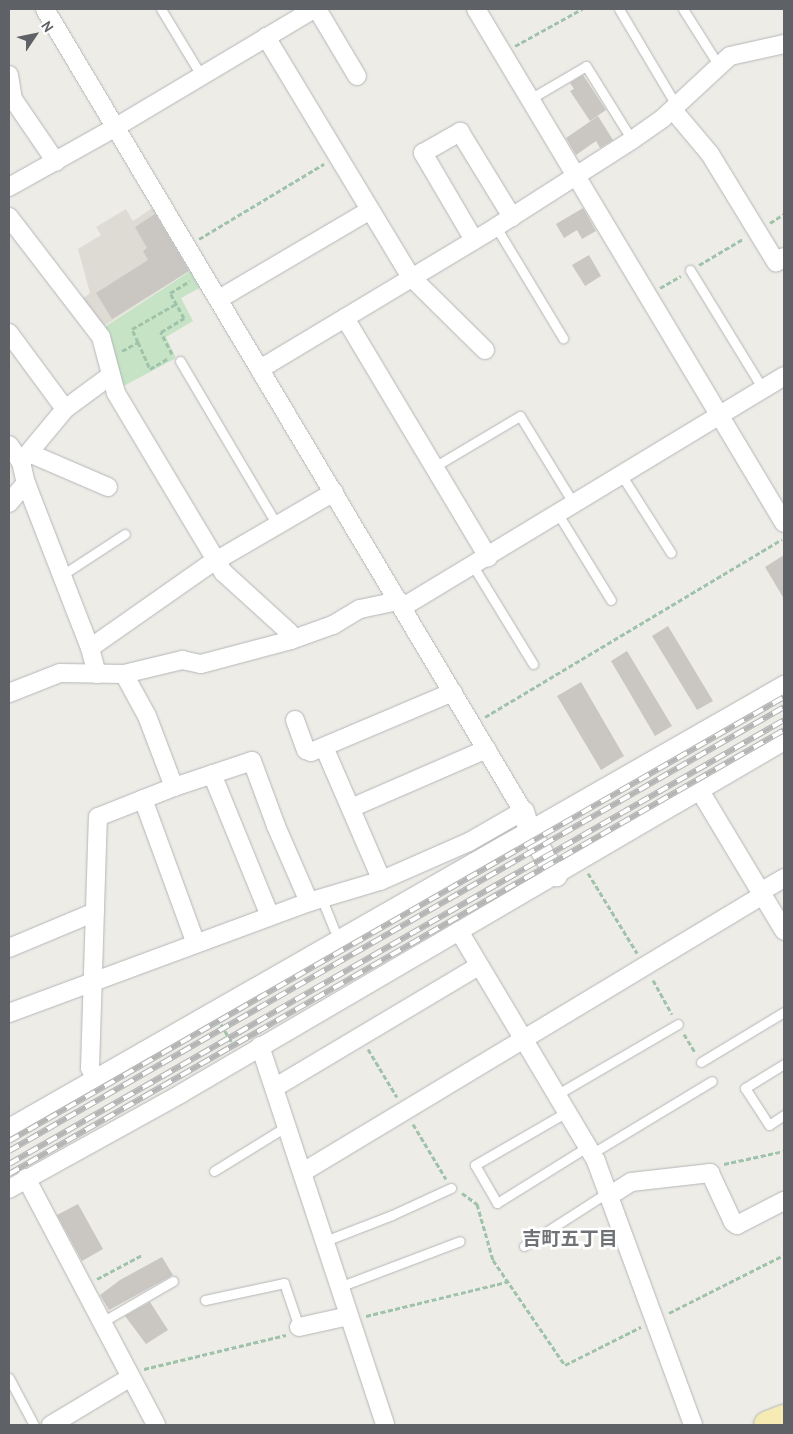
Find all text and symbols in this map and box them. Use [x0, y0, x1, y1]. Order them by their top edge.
north arrow [10, 10, 60, 60]
text: N [37, 17, 58, 36]
district label: 吉町五丁目 [523, 1228, 617, 1250]

